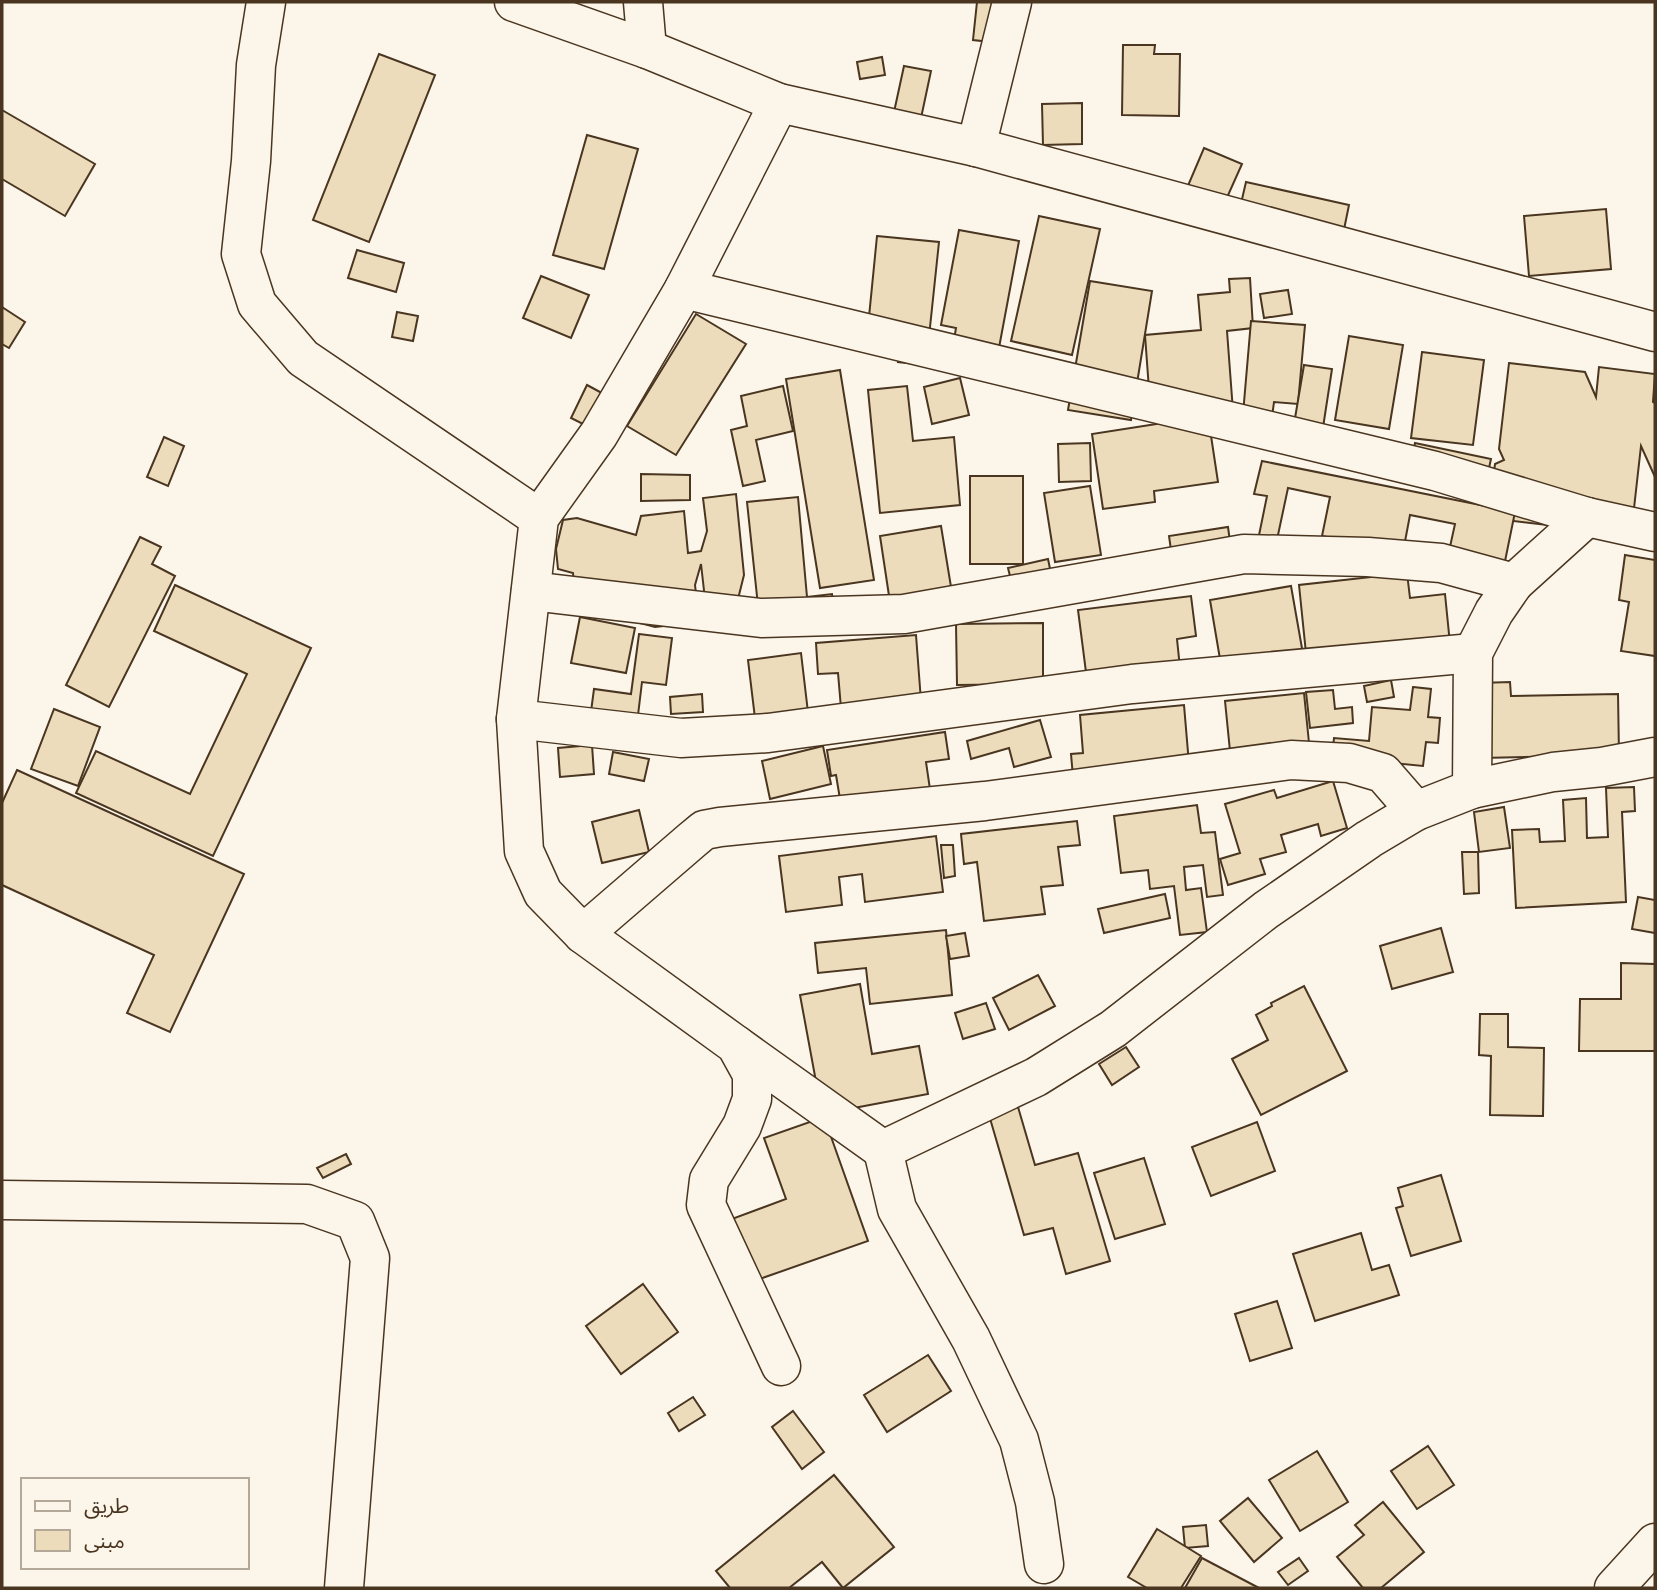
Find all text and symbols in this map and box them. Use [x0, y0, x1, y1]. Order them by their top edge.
legend [21, 1478, 248, 1569]
text: طريق [84, 1491, 129, 1519]
text: مبنى [84, 1526, 125, 1554]

